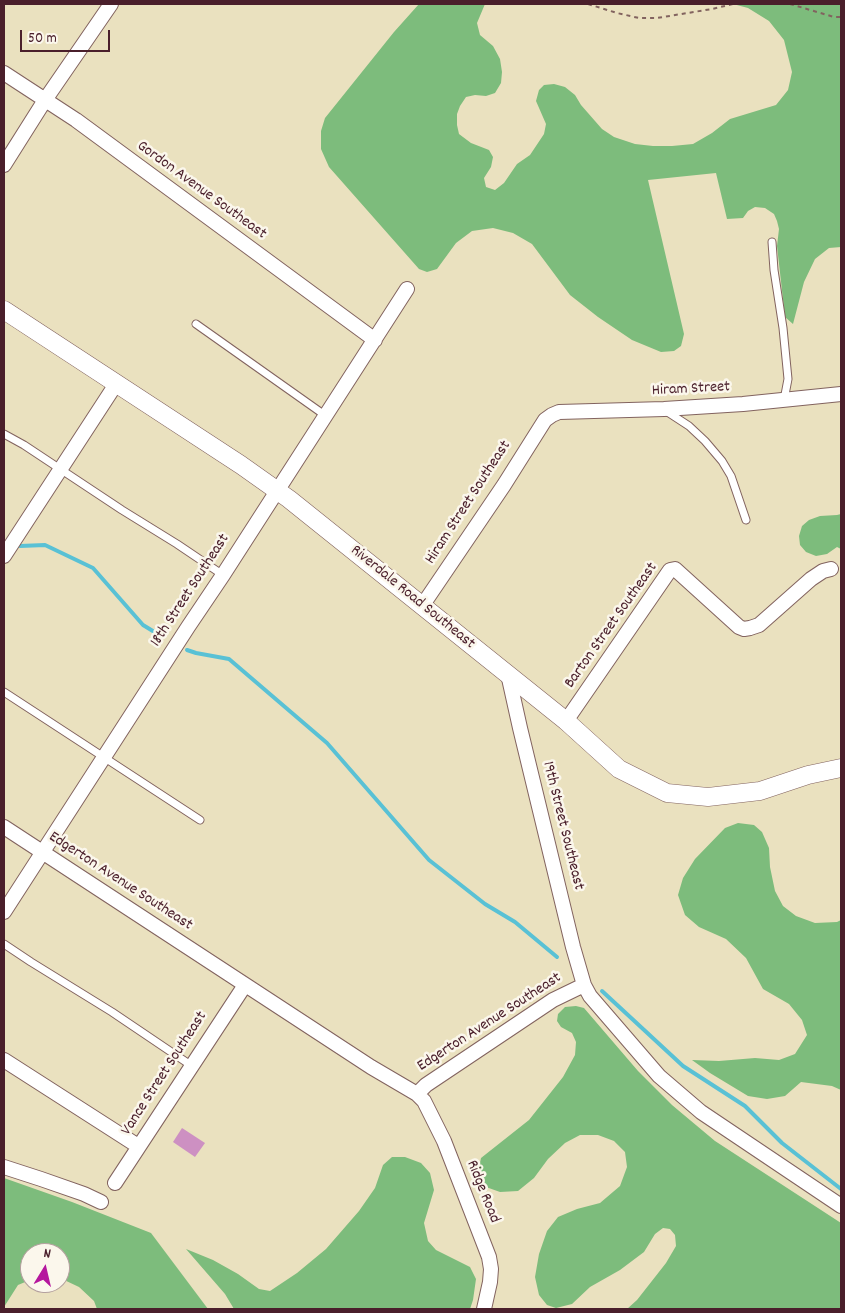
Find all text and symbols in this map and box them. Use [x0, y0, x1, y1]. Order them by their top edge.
scale bar [22, 20, 112, 52]
text: 50 m [28, 28, 57, 50]
street label: Gordon Avenue Southeast [132, 137, 270, 245]
street label: Hiram Street [652, 378, 730, 402]
street label: Hiram Street Southeast [422, 438, 516, 568]
street label: 18th Street Southeast [147, 531, 235, 651]
street label: Riverdale Road Southeast [346, 542, 478, 654]
street label: Barton Street Southeast [561, 559, 663, 693]
street label: 19th Street Southeast [537, 760, 587, 892]
street label: Edgerton Avenue Southeast [44, 828, 196, 936]
street label: Edgerton Avenue Southeast [414, 969, 566, 1077]
street label: Vance Street Southeast [118, 1008, 212, 1140]
street label: Ridge Road [461, 1158, 503, 1226]
north arrow [20, 1243, 70, 1293]
text: N [42, 1244, 52, 1265]

